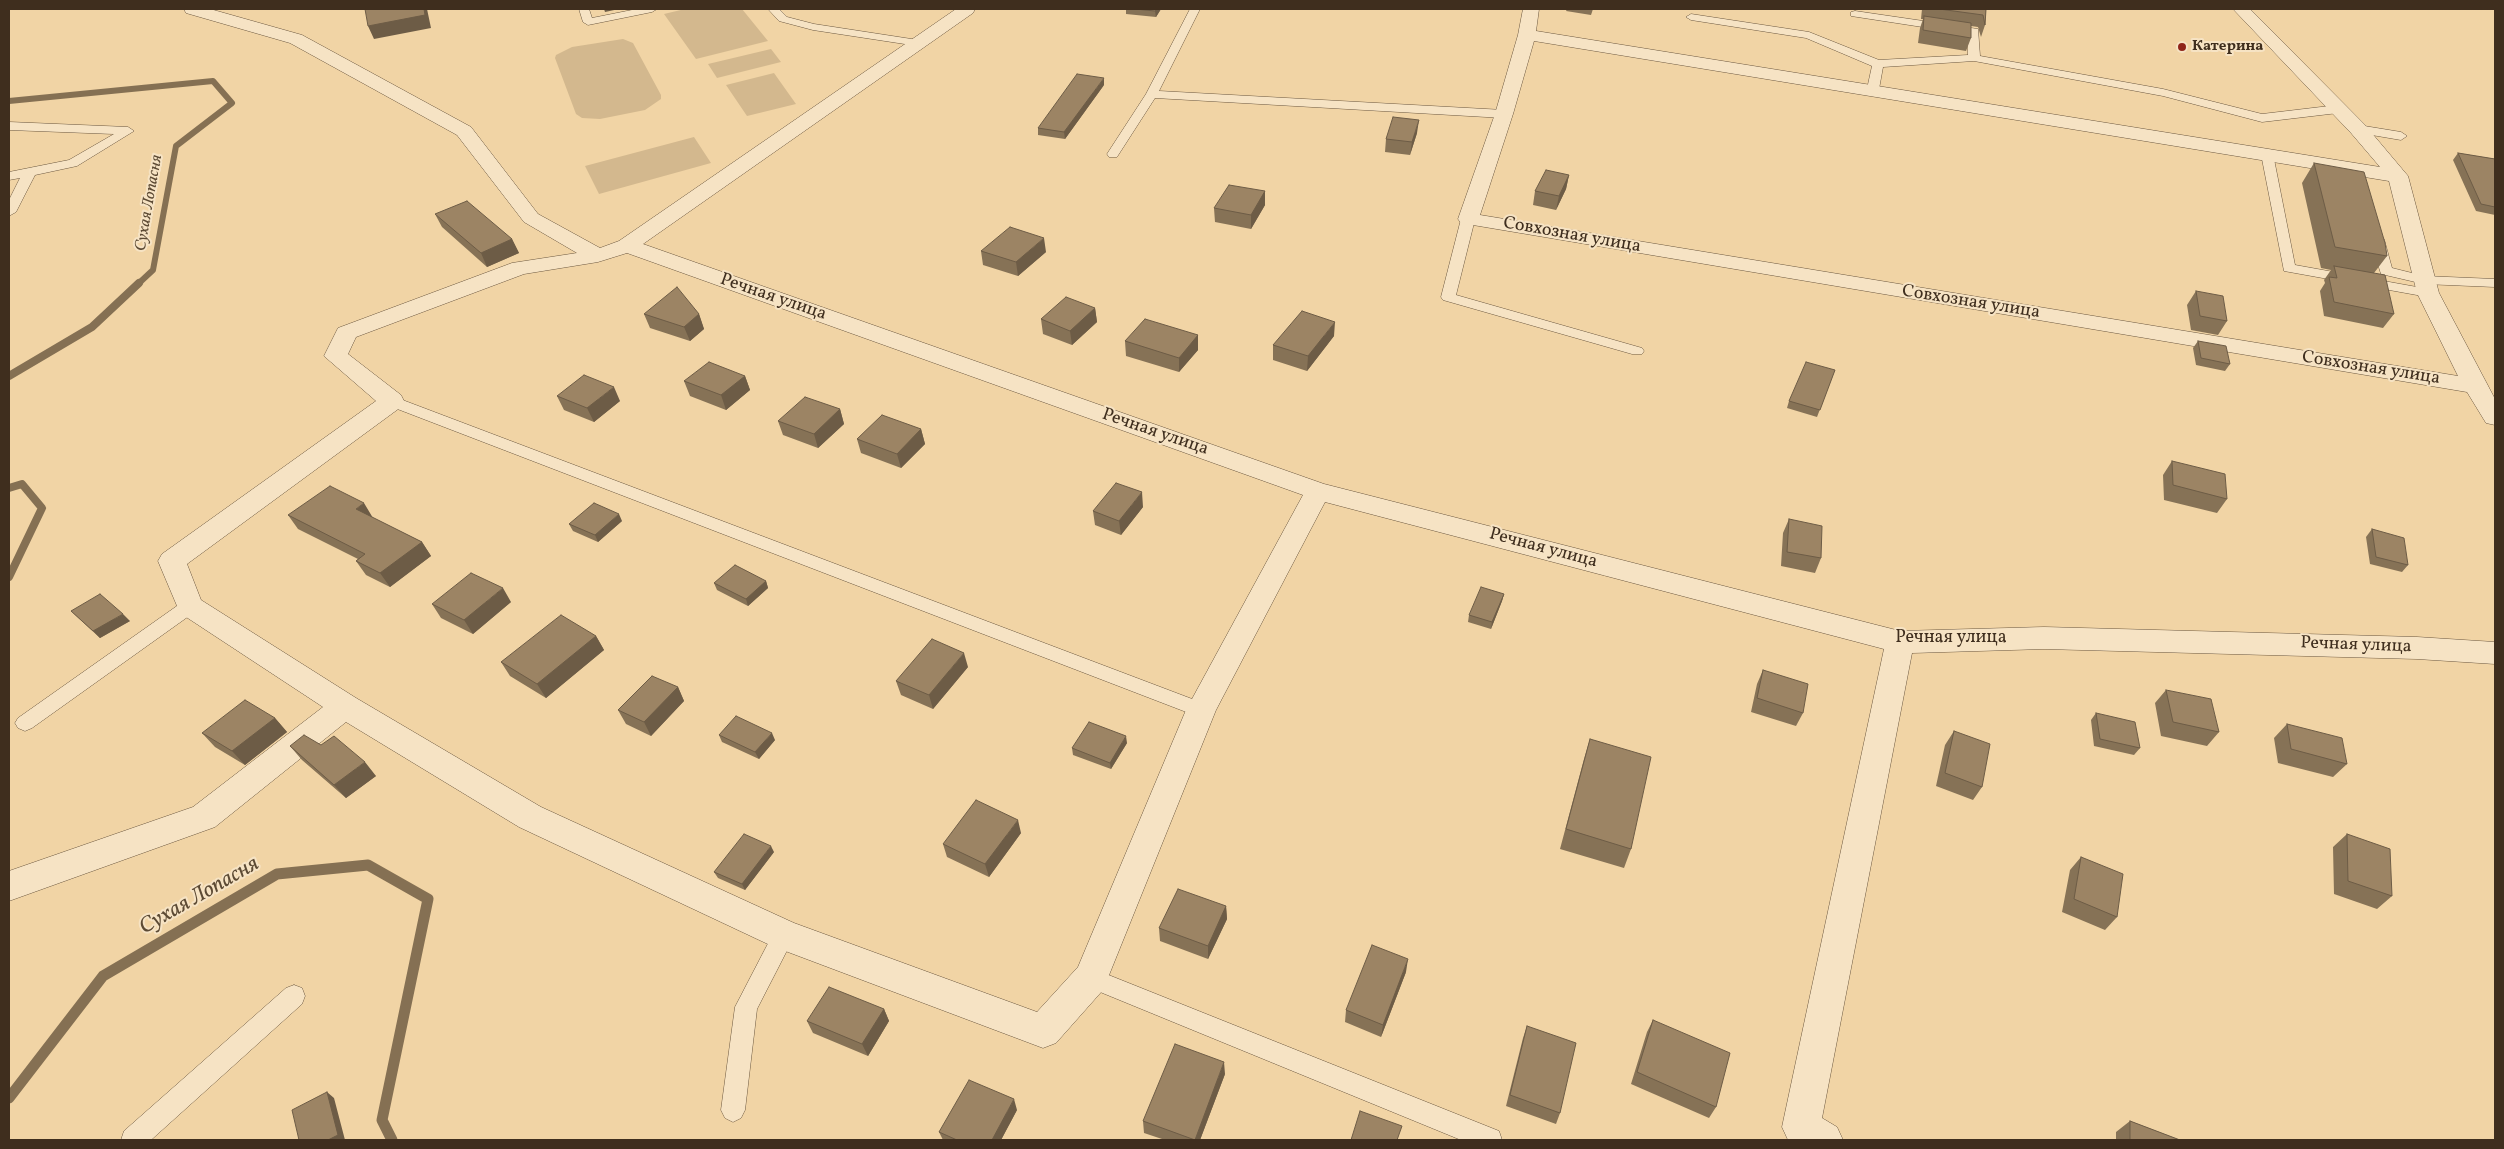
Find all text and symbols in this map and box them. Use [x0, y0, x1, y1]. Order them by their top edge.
place label: Катерина [2192, 38, 2263, 56]
marker: Катерина [2176, 41, 2188, 53]
water label: Сухая Лопасня [132, 153, 168, 253]
street label: Совхозная улица [1501, 213, 1643, 259]
street label: Речная улица [717, 270, 829, 326]
street label: Совхозная улица [1900, 281, 2042, 325]
street label: Совхозная улица [2300, 347, 2442, 391]
street label: Речная улица [1099, 405, 1211, 461]
street label: Речная улица [1486, 524, 1600, 574]
street label: Речная улица [1895, 628, 2007, 650]
street label: Речная улица [2300, 633, 2412, 659]
water label: Сухая Лопасня [135, 852, 265, 942]

